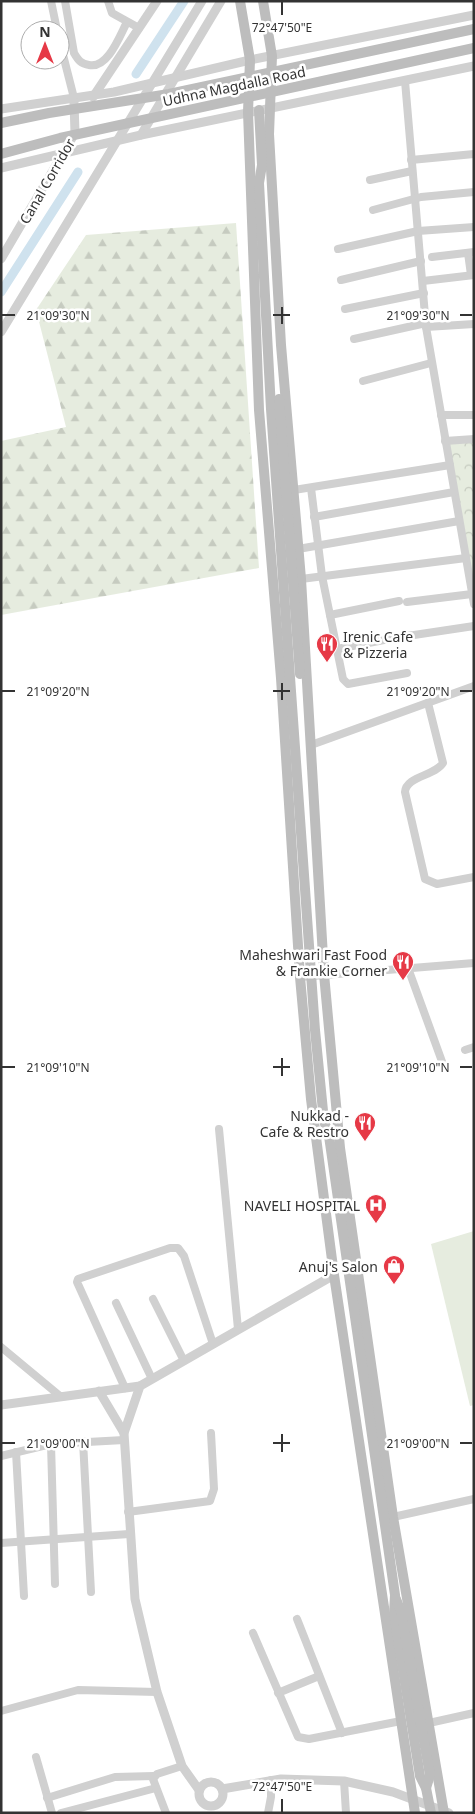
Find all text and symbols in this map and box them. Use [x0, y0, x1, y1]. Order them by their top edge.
text: 72°47'50"E [252, 19, 312, 36]
north arrow [20, 20, 70, 70]
text: N [39, 22, 51, 41]
street label: Udhna Magdalla Road [161, 62, 307, 110]
street label: Canal Corridor [15, 135, 79, 227]
text: 21°09'30"N [26, 307, 90, 324]
text: 21°09'30"N [386, 307, 450, 324]
place label: Irenic Cafe & Pizzeria [343, 627, 413, 662]
restaurant icon: Irenic Cafe & Pizzeria [315, 632, 339, 663]
text: 21°09'20"N [26, 683, 90, 700]
text: 21°09'20"N [386, 683, 450, 700]
place label: Maheshwari Fast Food & Frankie Corner [239, 945, 387, 980]
restaurant icon: Maheshwari Fast Food & Frankie Corner [391, 950, 415, 981]
text: 21°09'10"N [26, 1059, 90, 1076]
text: 21°09'10"N [386, 1059, 450, 1076]
place label: Nukkad - Cafe & Restro [260, 1106, 349, 1141]
restaurant icon: Nukkad - Cafe & Restro [353, 1111, 377, 1142]
hospital icon: NAVELI HOSPITAL [364, 1193, 388, 1224]
place label: NAVELI HOSPITAL [244, 1196, 360, 1215]
shop icon: Anuj's Salon [382, 1254, 406, 1285]
place label: Anuj's Salon [299, 1257, 378, 1276]
text: 21°09'00"N [26, 1435, 90, 1452]
text: 21°09'00"N [386, 1435, 450, 1452]
text: 72°47'50"E [252, 1778, 312, 1795]

